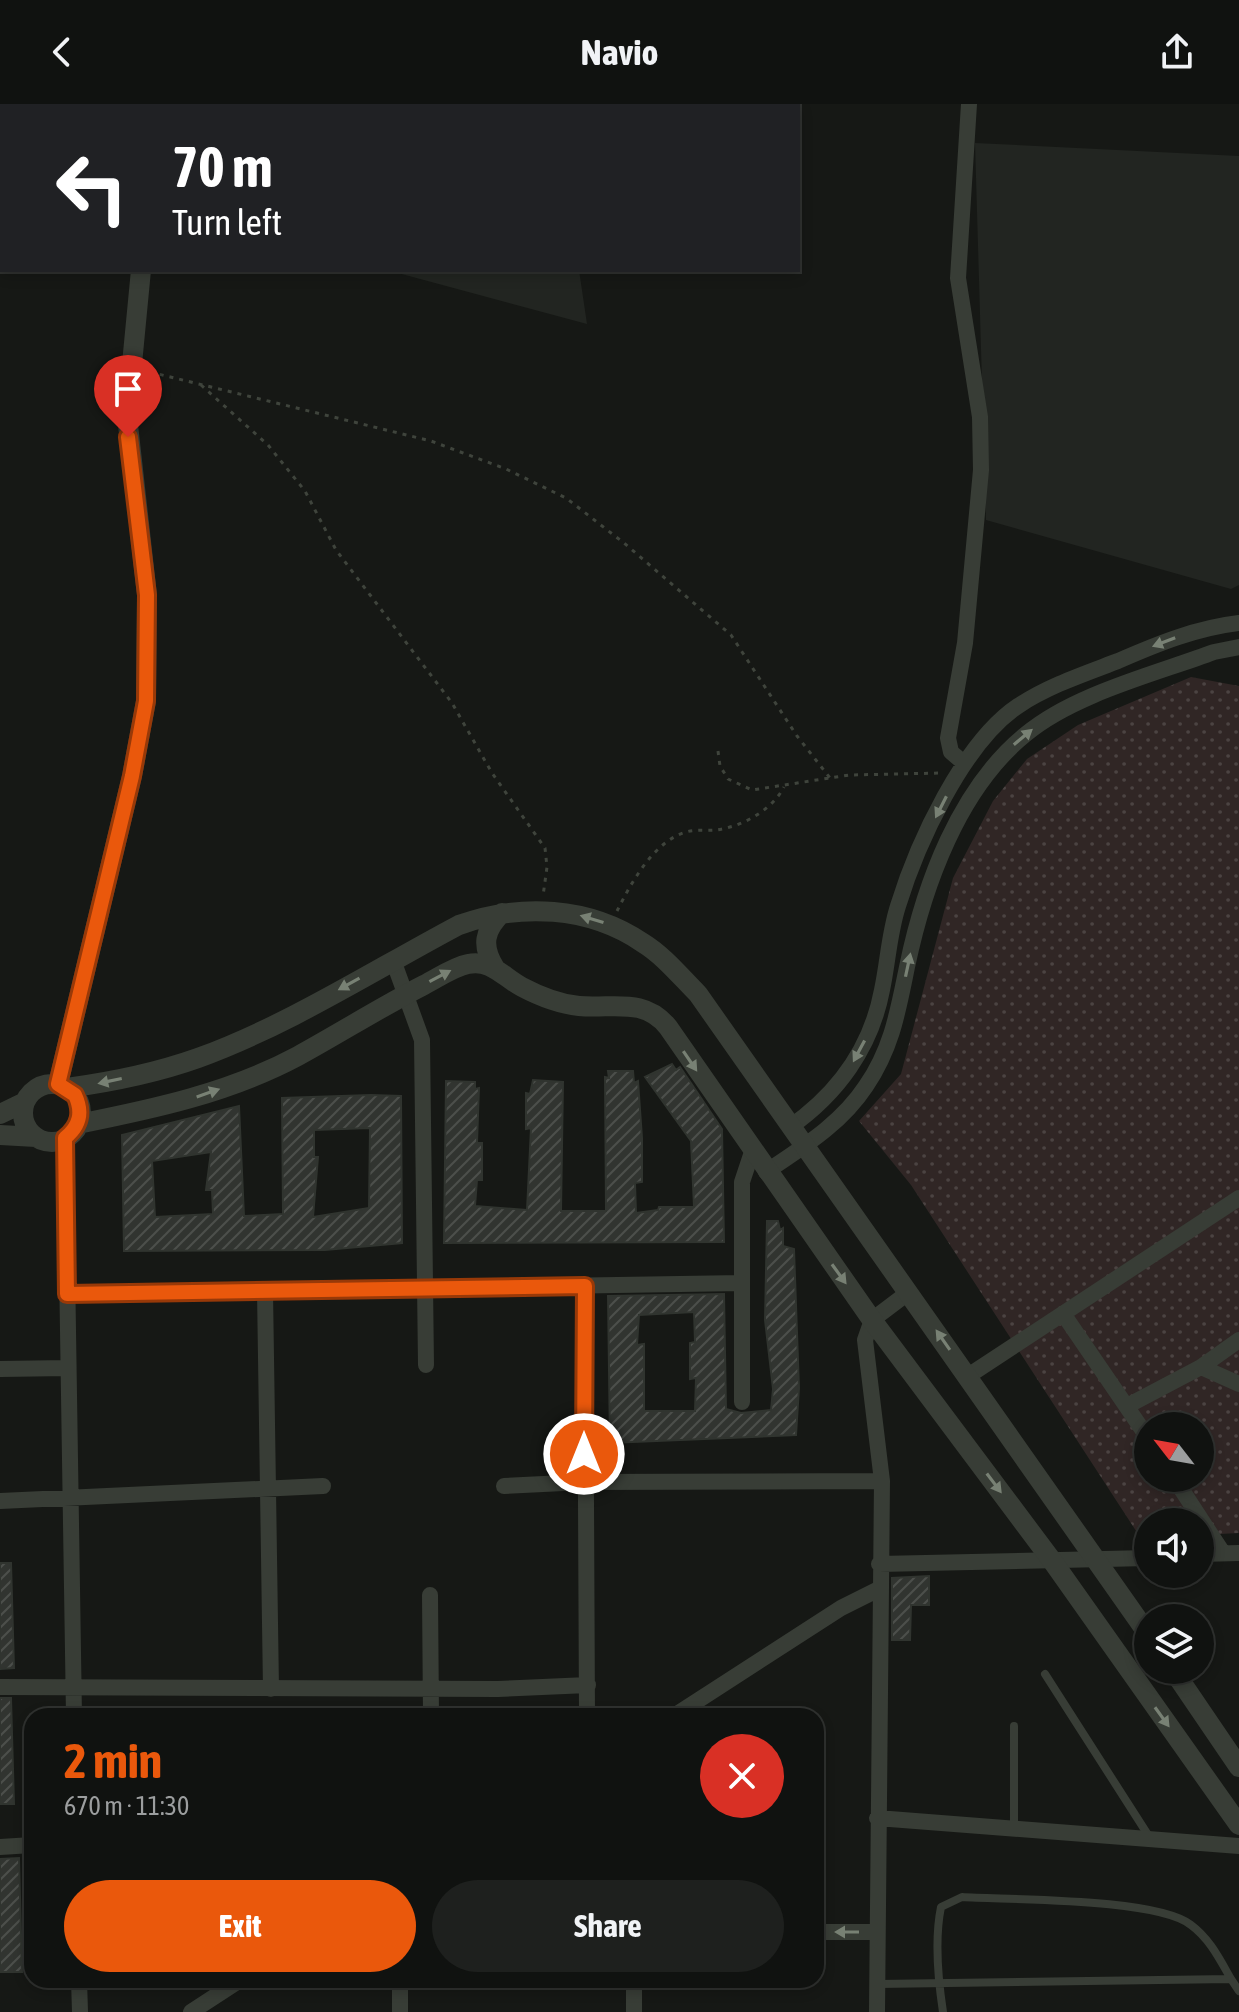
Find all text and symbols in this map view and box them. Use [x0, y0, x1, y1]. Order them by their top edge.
icon: back [40, 30, 84, 74]
icon: share [1155, 30, 1199, 74]
text: Navio [580, 31, 659, 73]
text: 70 m [172, 135, 273, 199]
icon: left [40, 136, 144, 240]
text: Turn left [172, 201, 282, 243]
pin [94, 355, 162, 437]
icon: arrive [106, 367, 150, 411]
one-way arrow [1152, 636, 1176, 649]
one-way arrow [1013, 729, 1033, 745]
one-way arrow [934, 795, 948, 818]
one-way arrow [579, 912, 603, 925]
one-way arrow [903, 952, 915, 977]
one-way arrow [429, 970, 451, 984]
one-way arrow [338, 977, 361, 991]
one-way arrow [852, 1040, 866, 1063]
one-way arrow [683, 1051, 698, 1072]
one-way arrow [97, 1075, 122, 1088]
one-way arrow [196, 1086, 220, 1098]
one-way arrow [831, 1264, 846, 1285]
one-way arrow [936, 1330, 951, 1351]
position arrow [542, 1412, 626, 1496]
north arrow [1134, 1412, 1214, 1492]
map controls [1134, 1412, 1214, 1684]
one-way arrow [986, 1473, 1002, 1493]
button: sound [1134, 1508, 1214, 1588]
button: layers [1134, 1604, 1214, 1684]
one-way arrow [1154, 1707, 1169, 1728]
text: 2 min [64, 1733, 162, 1788]
button: close [700, 1734, 784, 1818]
text: 670 m · 11:30 [64, 1791, 189, 1821]
button: Exit [64, 1880, 416, 1972]
button: Share [432, 1880, 784, 1972]
one-way arrow [834, 1926, 859, 1938]

